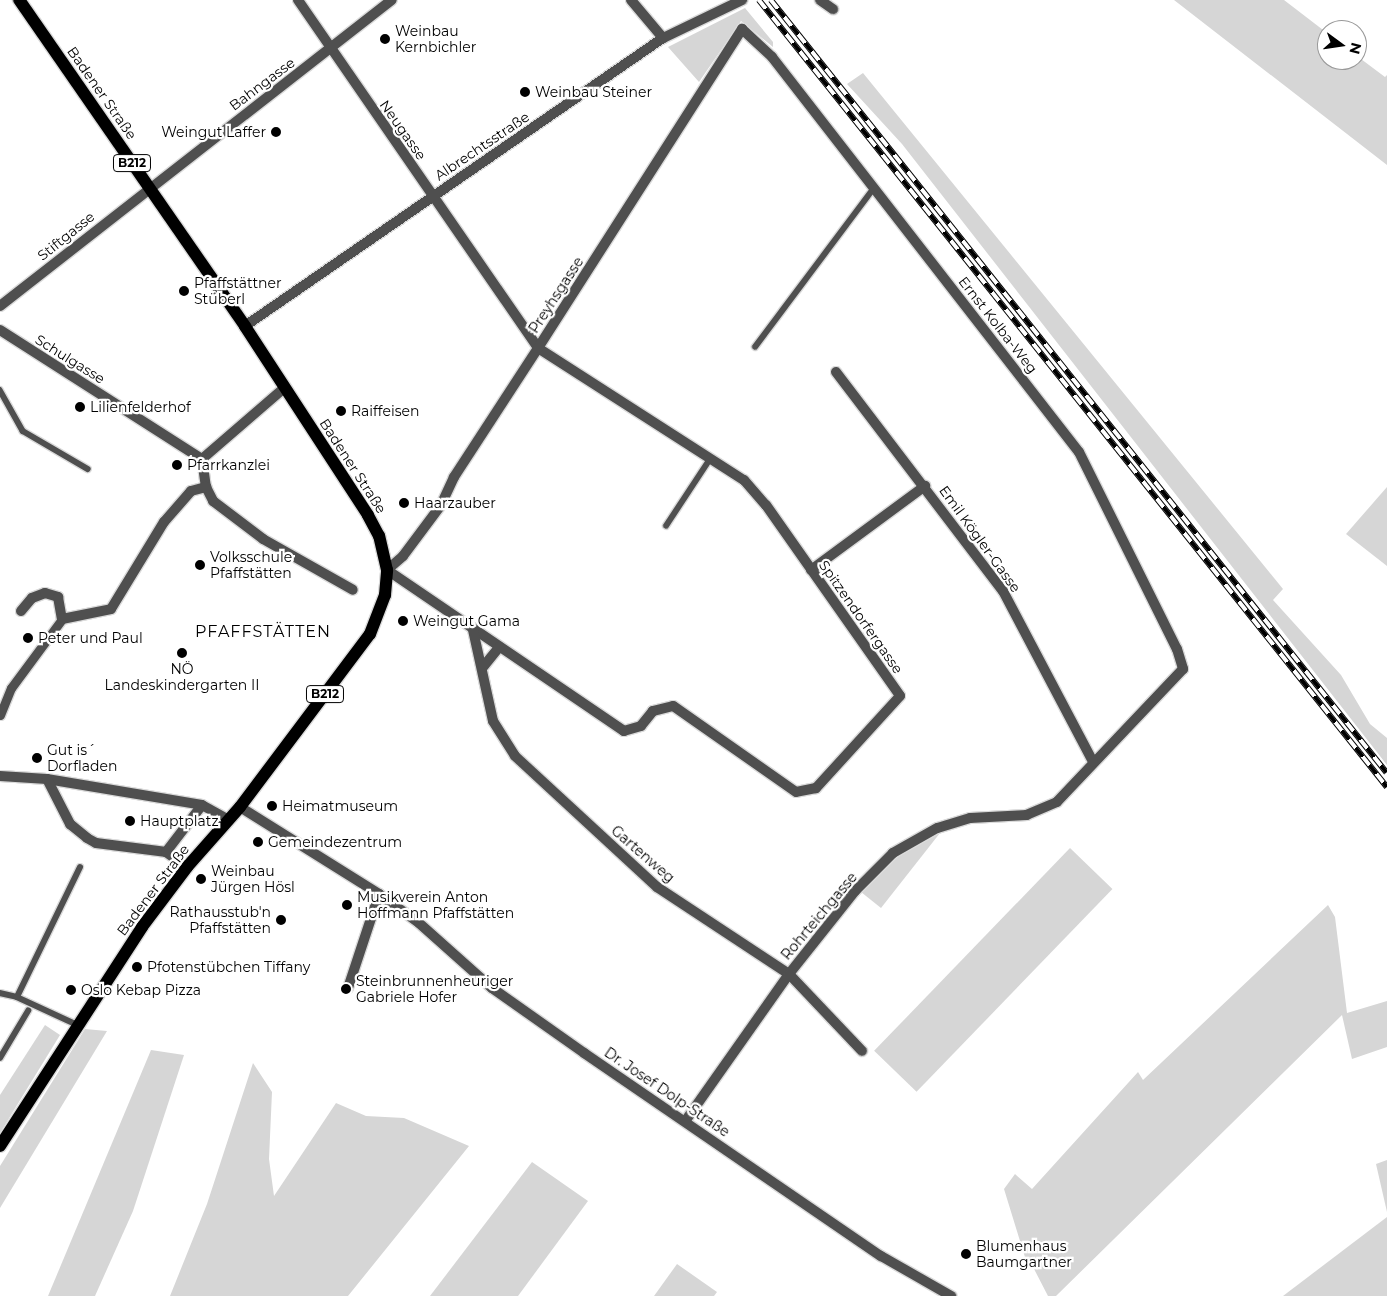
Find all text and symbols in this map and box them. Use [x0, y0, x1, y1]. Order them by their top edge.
north arrow [1317, 20, 1367, 70]
place label: Weinbau Kernbichler [395, 23, 476, 56]
marker: Weinbau Kernbichler [379, 33, 391, 45]
text: N [1345, 41, 1366, 56]
street label: Badener Straße [64, 43, 140, 143]
street label: Bahngasse [226, 54, 298, 114]
place label: Weinbau Steiner [535, 84, 652, 100]
marker: Weinbau Steiner [519, 86, 531, 98]
street label: Neugasse [376, 97, 430, 163]
street label: Albrechtsstraße [431, 108, 533, 184]
place label: Weingut Laffer [161, 124, 266, 140]
marker: Weingut Laffer [270, 126, 282, 138]
road number: B212 [112, 154, 152, 172]
street label: Stiftgasse [34, 208, 98, 264]
street label: Preyhsgasse [525, 254, 587, 336]
street label: Ernst Kolba-Weg [955, 273, 1041, 377]
place label: Pfaffstättner Stüberl [194, 275, 282, 308]
marker: Pfaffstättner Stüberl [178, 285, 190, 297]
street label: Schulgasse [32, 331, 108, 387]
place label: Lilienfelderhof [90, 399, 191, 415]
marker: Lilienfelderhof [74, 401, 86, 413]
place label: Raiffeisen [351, 403, 419, 419]
marker: Raiffeisen [335, 405, 347, 417]
street label: Badener Straße [316, 416, 390, 516]
place label: Pfarrkanzlei [187, 457, 270, 473]
marker: Pfarrkanzlei [171, 459, 183, 471]
street label: Emil Kögler-Gasse [936, 482, 1024, 596]
place label: Haarzauber [414, 495, 496, 511]
marker: Haarzauber [398, 497, 410, 509]
place label: Volksschule Pfaffstätten [210, 549, 292, 582]
street label: Spitzendorfergasse [815, 557, 907, 677]
marker: Volksschule Pfaffstätten [194, 559, 206, 571]
place label: Weingut Gama [413, 613, 520, 629]
marker: Weingut Gama [397, 615, 409, 627]
district label: PFAFFSTÄTTEN [193, 622, 333, 642]
place label: Peter und Paul [38, 630, 143, 646]
marker: Peter und Paul [22, 632, 34, 644]
marker: NÖ Landeskindergarten II [176, 647, 188, 659]
place label: NÖ Landeskindergarten II [105, 661, 259, 694]
road number: B212 [305, 684, 345, 704]
place label: Gut is´ Dorfladen [47, 742, 117, 774]
marker: Gut is´ Dorfladen [31, 752, 43, 764]
place label: Heimatmuseum [282, 798, 398, 814]
marker: Heimatmuseum [266, 800, 278, 812]
place label: Hauptplatz [140, 813, 219, 829]
marker: Hauptplatz [124, 815, 136, 827]
street label: Gartenweg [608, 822, 678, 886]
place label: Gemeindezentrum [268, 834, 402, 850]
marker: Gemeindezentrum [252, 836, 264, 848]
street label: Badener Straße [113, 841, 193, 939]
place label: Weinbau Jürgen Hösl [211, 863, 295, 896]
street label: Rohrteichgasse [778, 869, 860, 963]
marker: Weinbau Jürgen Hösl [195, 873, 207, 885]
place label: Musikverein Anton Hoffmann Pfaffstätten [357, 889, 514, 922]
marker: Musikverein Anton Hoffmann Pfaffstätten [341, 899, 353, 911]
place label: Rathausstub'n Pfaffstätten [170, 904, 271, 936]
marker: Rathausstub'n Pfaffstätten [275, 914, 287, 926]
place label: Pfotenstübchen Tiffany [147, 959, 310, 975]
marker: Pfotenstübchen Tiffany [131, 961, 143, 973]
place label: Steinbrunnenheuriger Gabriele Hofer [356, 973, 513, 1006]
place label: Oslo Kebap Pizza [81, 982, 201, 998]
marker: Steinbrunnenheuriger Gabriele Hofer [340, 983, 352, 995]
marker: Oslo Kebap Pizza [65, 984, 77, 996]
street label: Dr. Josef Dolp-Straße [601, 1044, 733, 1140]
place label: Blumenhaus Baumgartner [976, 1238, 1072, 1270]
marker: Blumenhaus Baumgartner [960, 1248, 972, 1260]

